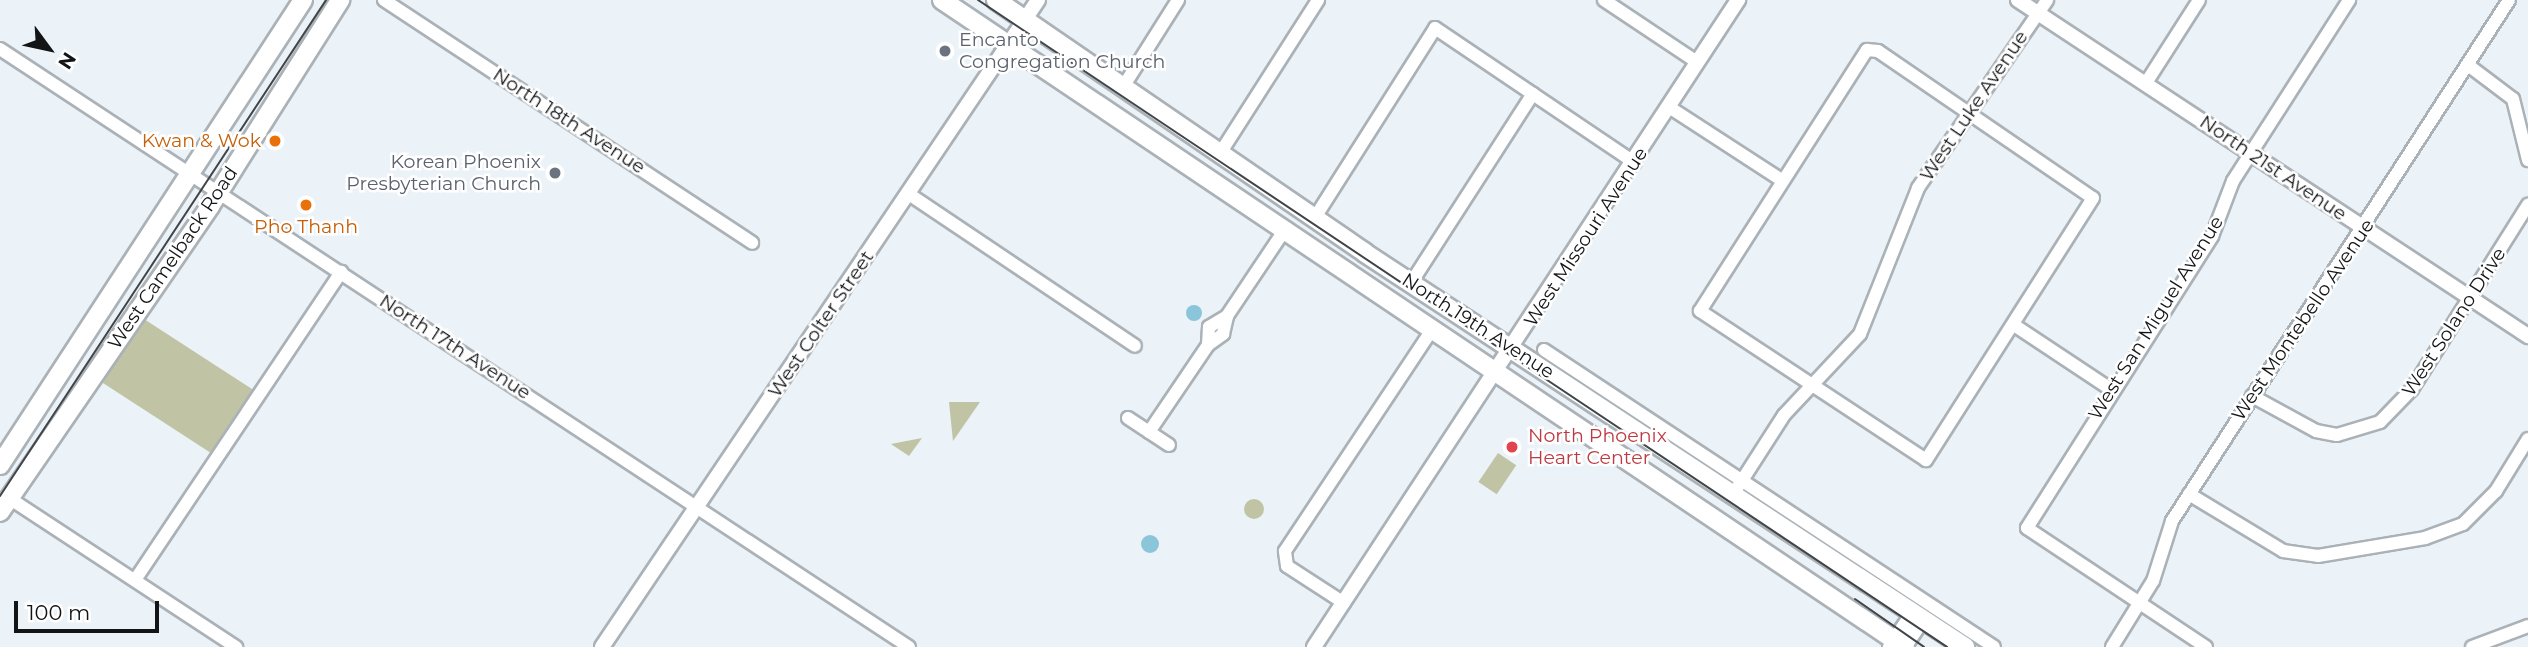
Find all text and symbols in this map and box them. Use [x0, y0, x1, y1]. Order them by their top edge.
north arrow [14, 14, 84, 84]
street label: West Luke Avenue [1915, 26, 2033, 186]
place label: Encanto Congregation Church [959, 29, 1165, 73]
marker: Encanto Congregation Church [937, 43, 953, 59]
text: N [53, 48, 81, 73]
street label: North 18th Avenue [489, 63, 649, 179]
street label: North 21st Avenue [2195, 110, 2351, 226]
place label: Kwan & Wok [142, 130, 261, 152]
marker: Kwan & Wok [267, 133, 283, 149]
street label: West Missouri Avenue [1519, 143, 1653, 331]
place label: Korean Phoenix Presbyterian Church [346, 151, 541, 195]
street label: West Camelback Road [103, 162, 243, 354]
marker: Korean Phoenix Presbyterian Church [547, 165, 563, 181]
marker: Pho Thanh [298, 197, 314, 213]
street label: West San Miguel Avenue [2084, 212, 2228, 424]
street label: West Montebello Avenue [2227, 215, 2379, 425]
place label: Pho Thanh [254, 216, 358, 238]
street label: West Solano Drive [2397, 243, 2511, 401]
street label: West Colter Street [763, 246, 879, 402]
street label: North 19th Avenue [1398, 268, 1558, 384]
street label: North 17th Avenue [375, 290, 535, 404]
place label: North Phoenix Heart Center [1528, 425, 1667, 469]
marker: North Phoenix Heart Center [1502, 437, 1522, 457]
scale bar [18, 588, 163, 632]
text: 100 m [27, 600, 90, 625]

